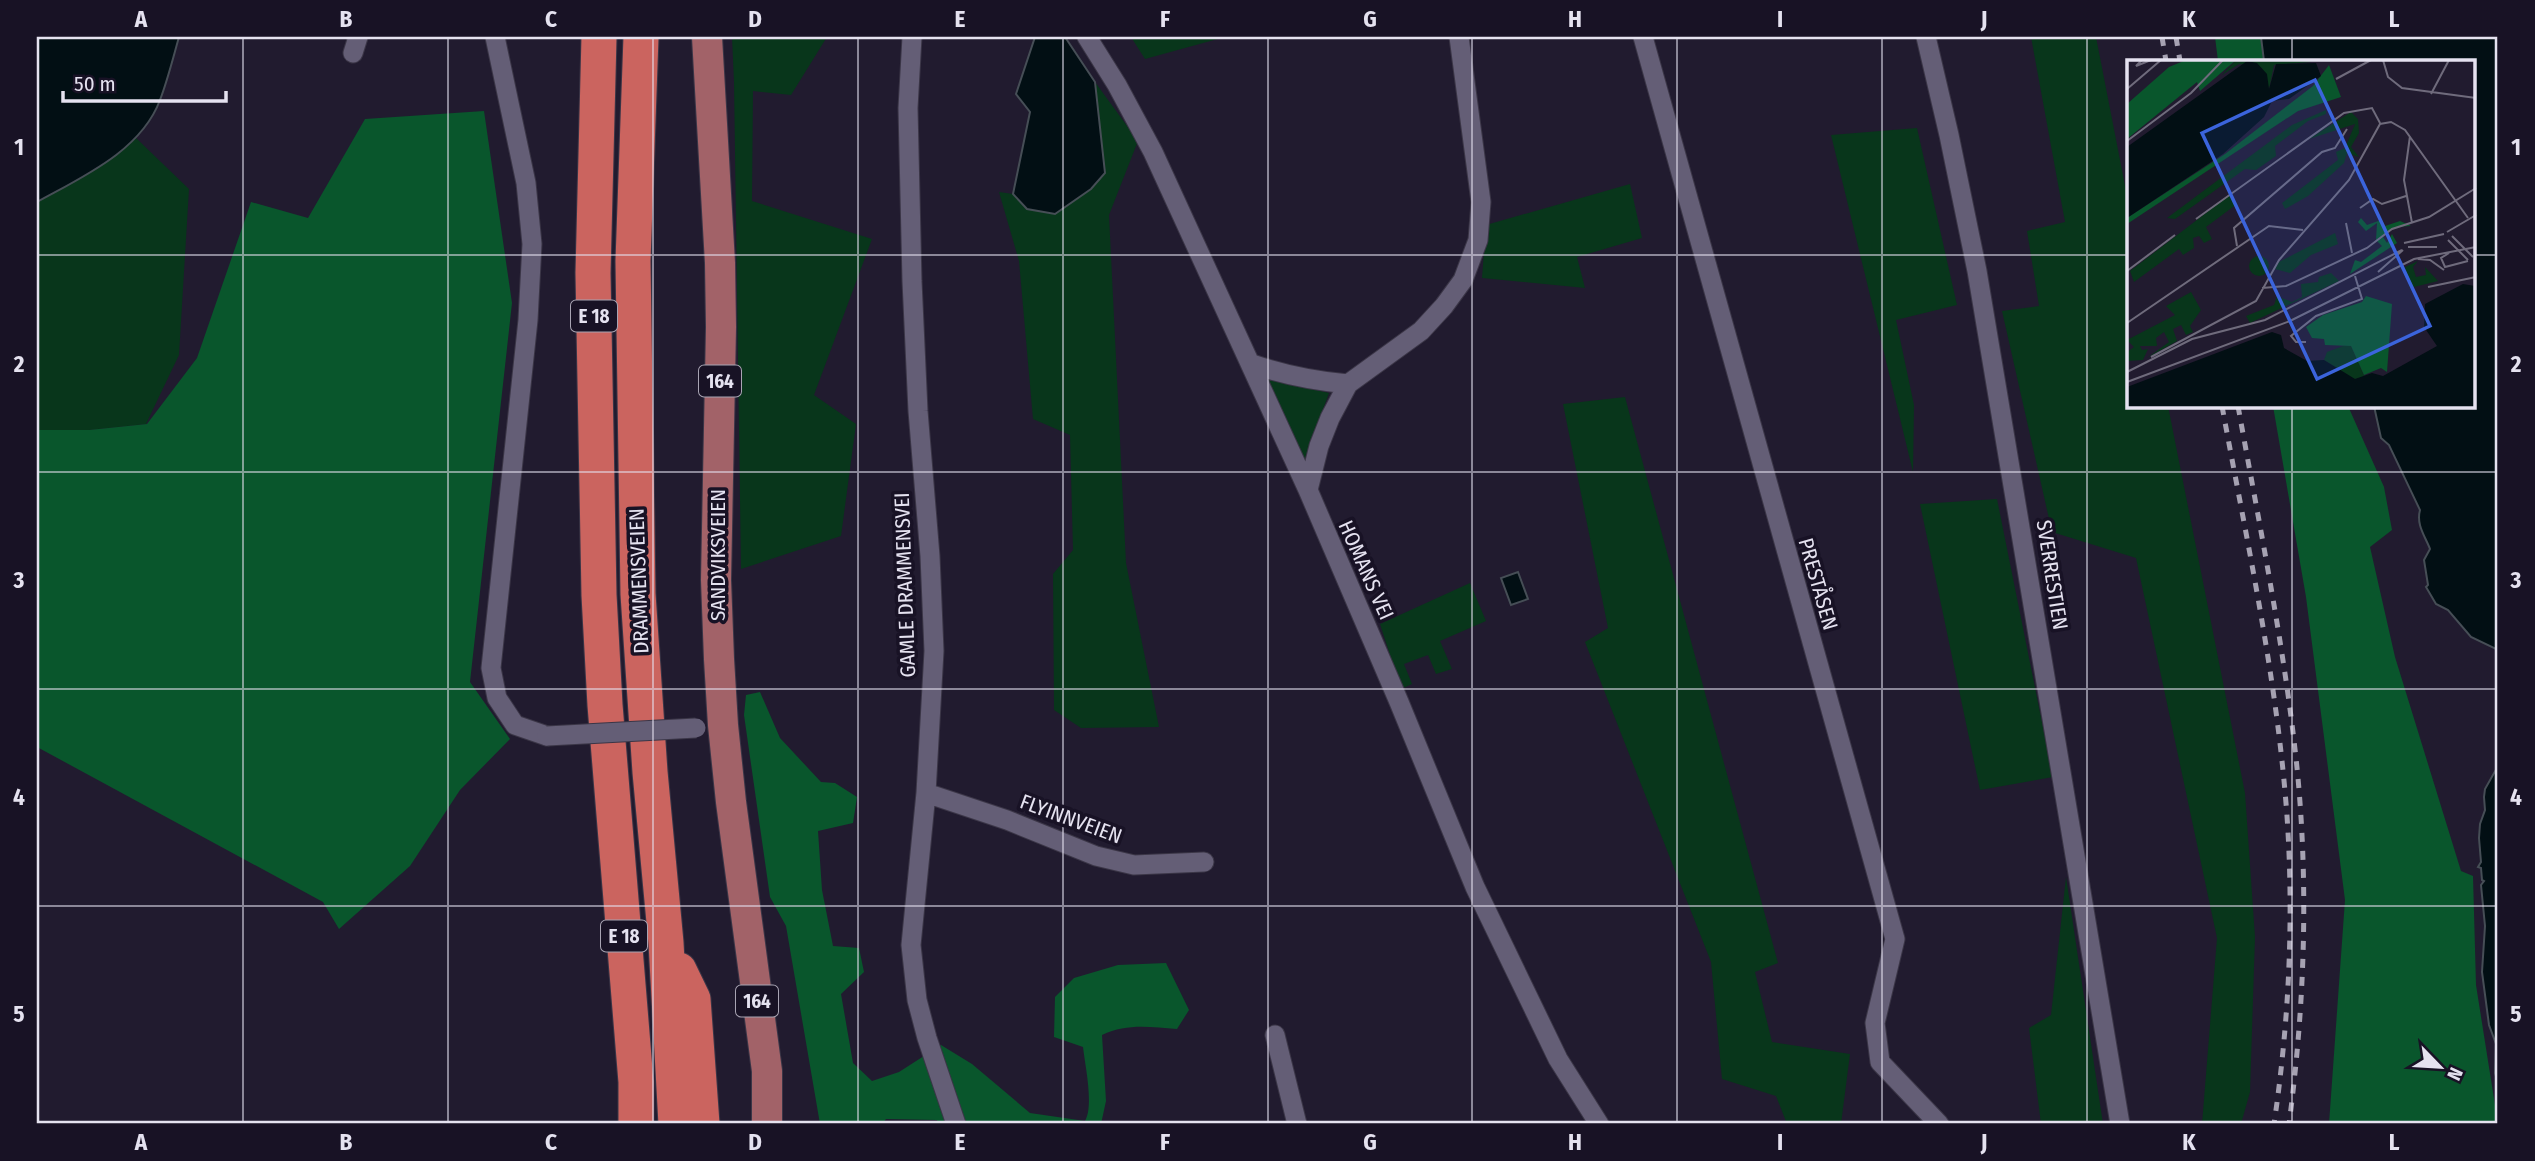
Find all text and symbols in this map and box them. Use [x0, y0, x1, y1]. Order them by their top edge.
text: A [134, 5, 148, 33]
text: B [340, 5, 353, 33]
text: C [545, 5, 557, 33]
text: D [748, 5, 762, 33]
text: E [955, 5, 966, 33]
text: F [1160, 5, 1170, 33]
text: G [1363, 5, 1377, 33]
text: H [1568, 5, 1582, 33]
text: I [1777, 5, 1783, 33]
text: J [1980, 5, 1987, 33]
text: K [2182, 5, 2196, 33]
text: L [2389, 5, 2400, 33]
scale bar [63, 60, 226, 104]
inset map [2127, 60, 2476, 408]
text: 50 m [74, 71, 116, 97]
text: 1 [14, 133, 24, 161]
text: 1 [2511, 133, 2521, 161]
road number: E 18 [571, 300, 617, 332]
text: 2 [13, 350, 25, 378]
text: 2 [2510, 350, 2522, 378]
road number: 164 [699, 366, 741, 396]
street label: SANDVIKSVEIEN [705, 489, 731, 621]
street label: GAMLE DRAMMENSVEI [889, 492, 921, 678]
street label: DRAMMENSVEIEN [623, 508, 655, 654]
street label: HOMANS VEI [1333, 516, 1399, 624]
street label: SVERRESTIEN [2030, 518, 2074, 632]
street label: PRESTÅSEN [1792, 535, 1844, 633]
text: 3 [13, 566, 25, 594]
text: 3 [2510, 566, 2522, 594]
text: 4 [13, 783, 25, 811]
text: 4 [2510, 783, 2522, 811]
street label: FLYINNVEIEN [1016, 789, 1126, 849]
road number: E 18 [601, 920, 647, 952]
road number: 164 [736, 986, 778, 1016]
text: 5 [13, 1000, 25, 1028]
text: 5 [2510, 1000, 2522, 1028]
north arrow [2406, 1032, 2476, 1102]
text: N [2442, 1064, 2468, 1084]
text: A [134, 1128, 148, 1156]
text: B [340, 1128, 353, 1156]
text: C [545, 1128, 557, 1156]
text: D [748, 1128, 762, 1156]
text: E [955, 1128, 966, 1156]
text: F [1160, 1128, 1170, 1156]
text: G [1363, 1128, 1377, 1156]
text: H [1568, 1128, 1582, 1156]
text: I [1777, 1128, 1783, 1156]
text: J [1980, 1128, 1987, 1156]
text: K [2182, 1128, 2196, 1156]
text: L [2389, 1128, 2400, 1156]

